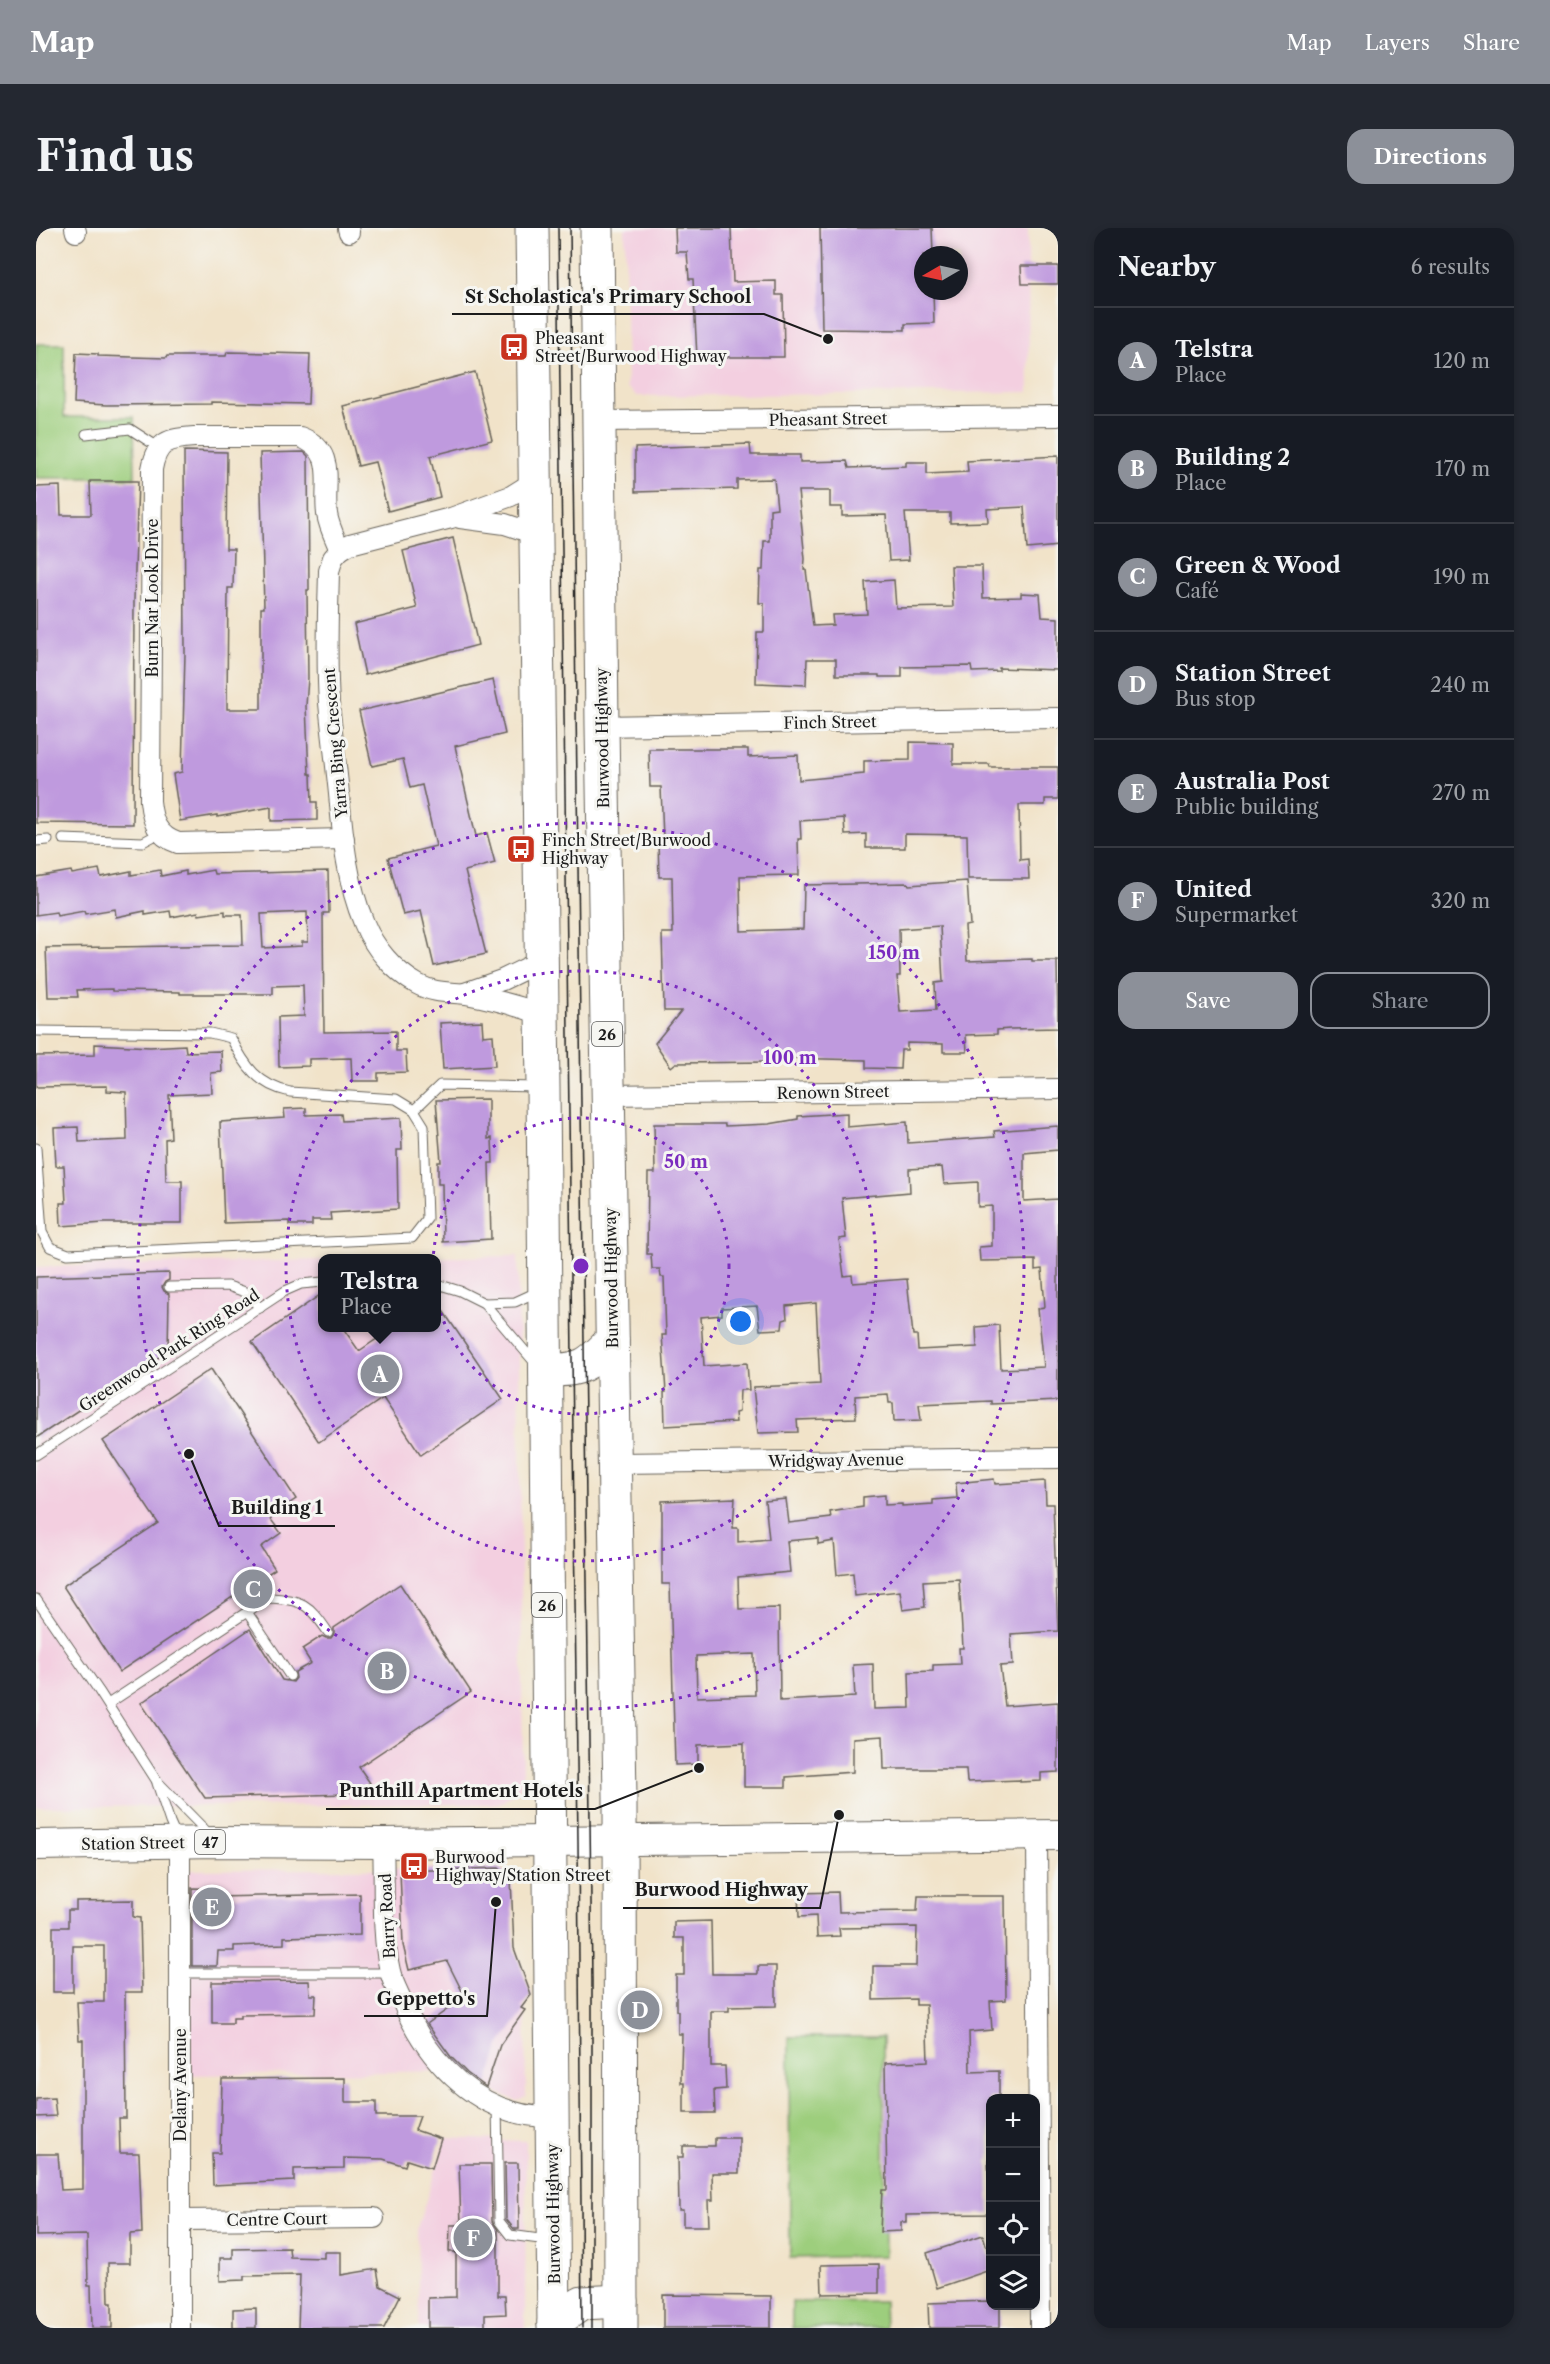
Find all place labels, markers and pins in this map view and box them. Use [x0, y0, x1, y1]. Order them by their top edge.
callout: St Scholastica's Primary School [452, 278, 764, 314]
place label: Pheasant Street/Burwood Highway [535, 328, 728, 366]
bus stop icon: Pheasant Street/Burwood Highway [498, 331, 530, 363]
place label: Finch Street/Burwood Highway [542, 830, 711, 868]
bus stop icon: Finch Street/Burwood Highway [505, 833, 537, 865]
centre of rings [571, 1256, 591, 1276]
pin: A [360, 1352, 400, 1396]
callout: Building 1 [219, 1490, 335, 1526]
pin: C [234, 1566, 272, 1612]
pin: B [368, 1648, 406, 1694]
callout: Punthill Apartment Hotels [326, 1773, 595, 1809]
place label: Burwood Highway/Station Street [435, 1847, 611, 1885]
bus stop icon: Burwood Highway/Station Street [398, 1850, 430, 1882]
callout: Burwood Highway [623, 1872, 820, 1908]
pin: E [192, 1884, 231, 1930]
callout: Geppetto's [364, 1980, 487, 2016]
pin: D [620, 1988, 660, 2032]
pin: F [454, 2216, 492, 2260]

